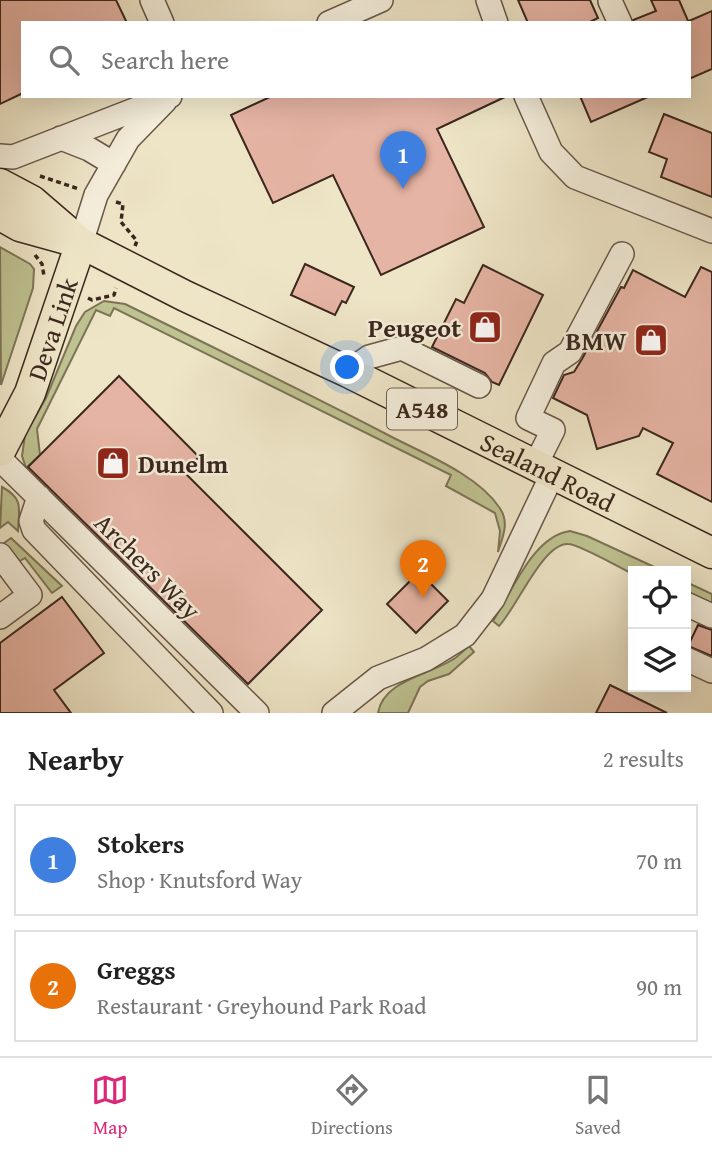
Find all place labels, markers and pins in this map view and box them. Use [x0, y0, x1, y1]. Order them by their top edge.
pin: 1 [380, 131, 426, 189]
place label: Peugeot [368, 308, 461, 347]
shop icon: Peugeot [466, 308, 504, 346]
place label: BMW [565, 321, 627, 360]
shop icon: BMW [632, 321, 670, 359]
shop icon: Dunelm [94, 444, 132, 482]
place label: Dunelm [138, 444, 229, 483]
pin: 2 [400, 540, 446, 598]

